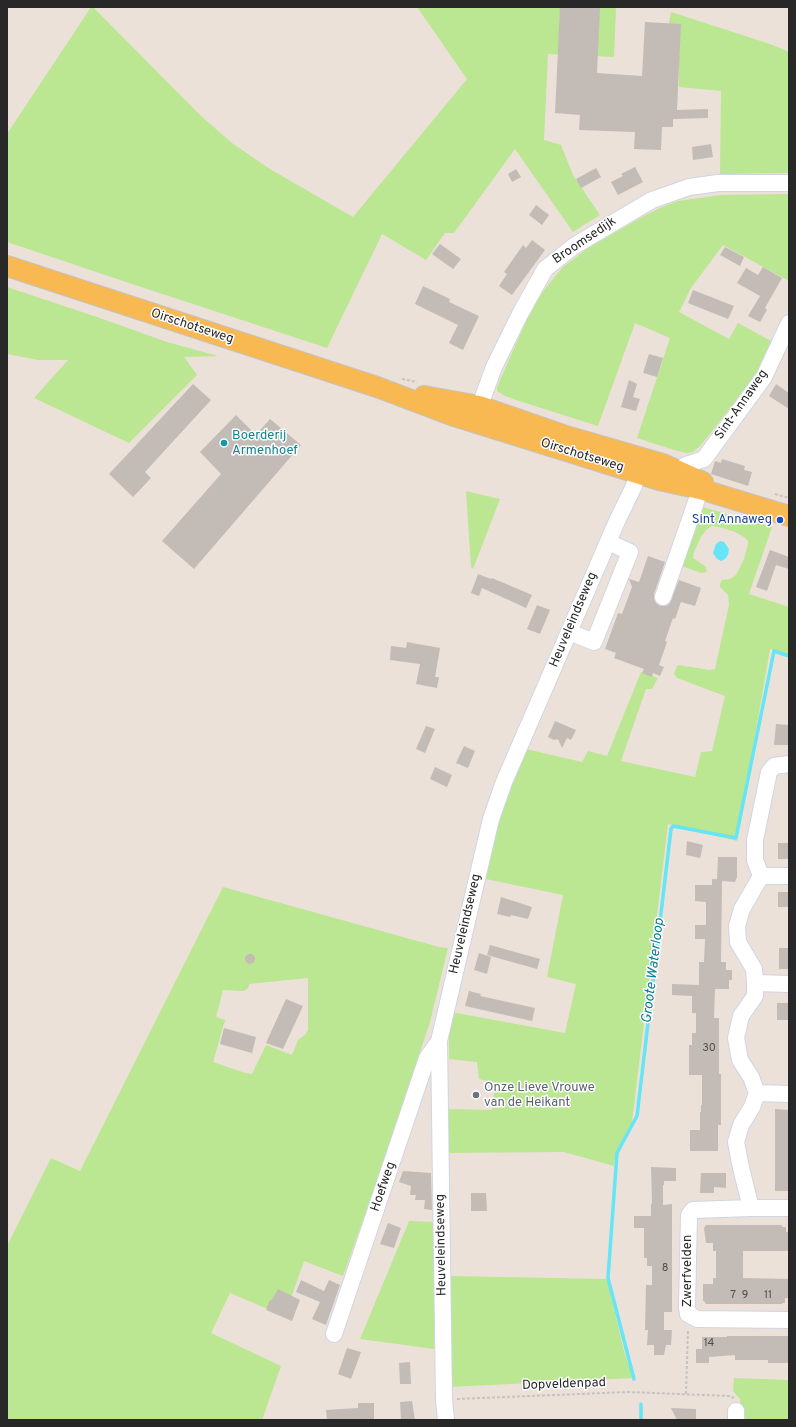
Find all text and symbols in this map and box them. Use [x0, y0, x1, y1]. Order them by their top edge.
street label: Broomsedijk [550, 214, 620, 268]
street label: Oirschotseweg [149, 306, 235, 348]
street label: Sint-Annaweg [712, 367, 772, 443]
place label: Boerderij Armenhoef [232, 428, 298, 459]
street label: Oirschotseweg [539, 436, 625, 476]
marker: Boerderij Armenhoef [219, 438, 229, 448]
place label: Sint Annaweg [692, 512, 772, 528]
marker: Sint Annaweg [775, 515, 785, 525]
street label: Heuveleindseweg [547, 570, 601, 670]
street label: Heuveleindseweg [447, 872, 485, 976]
water label: Groote Waterloop [639, 918, 669, 1024]
house number: 30 [702, 1042, 716, 1056]
place label: Onze Lieve Vrouwe van de Heikant [484, 1080, 595, 1111]
marker: Onze Lieve Vrouwe van de Heikant [471, 1090, 481, 1100]
street label: Hoefweg [368, 1160, 400, 1214]
street label: Heuveleindseweg [433, 1194, 451, 1296]
street label: Zwerfvelden [680, 1235, 696, 1307]
house number: 8 [662, 1262, 668, 1276]
house number: 7 [730, 1289, 736, 1303]
house number: 9 [742, 1289, 748, 1303]
house number: 11 [764, 1289, 772, 1303]
house number: 14 [704, 1337, 714, 1351]
street label: Dopveldenpad [522, 1376, 606, 1394]

